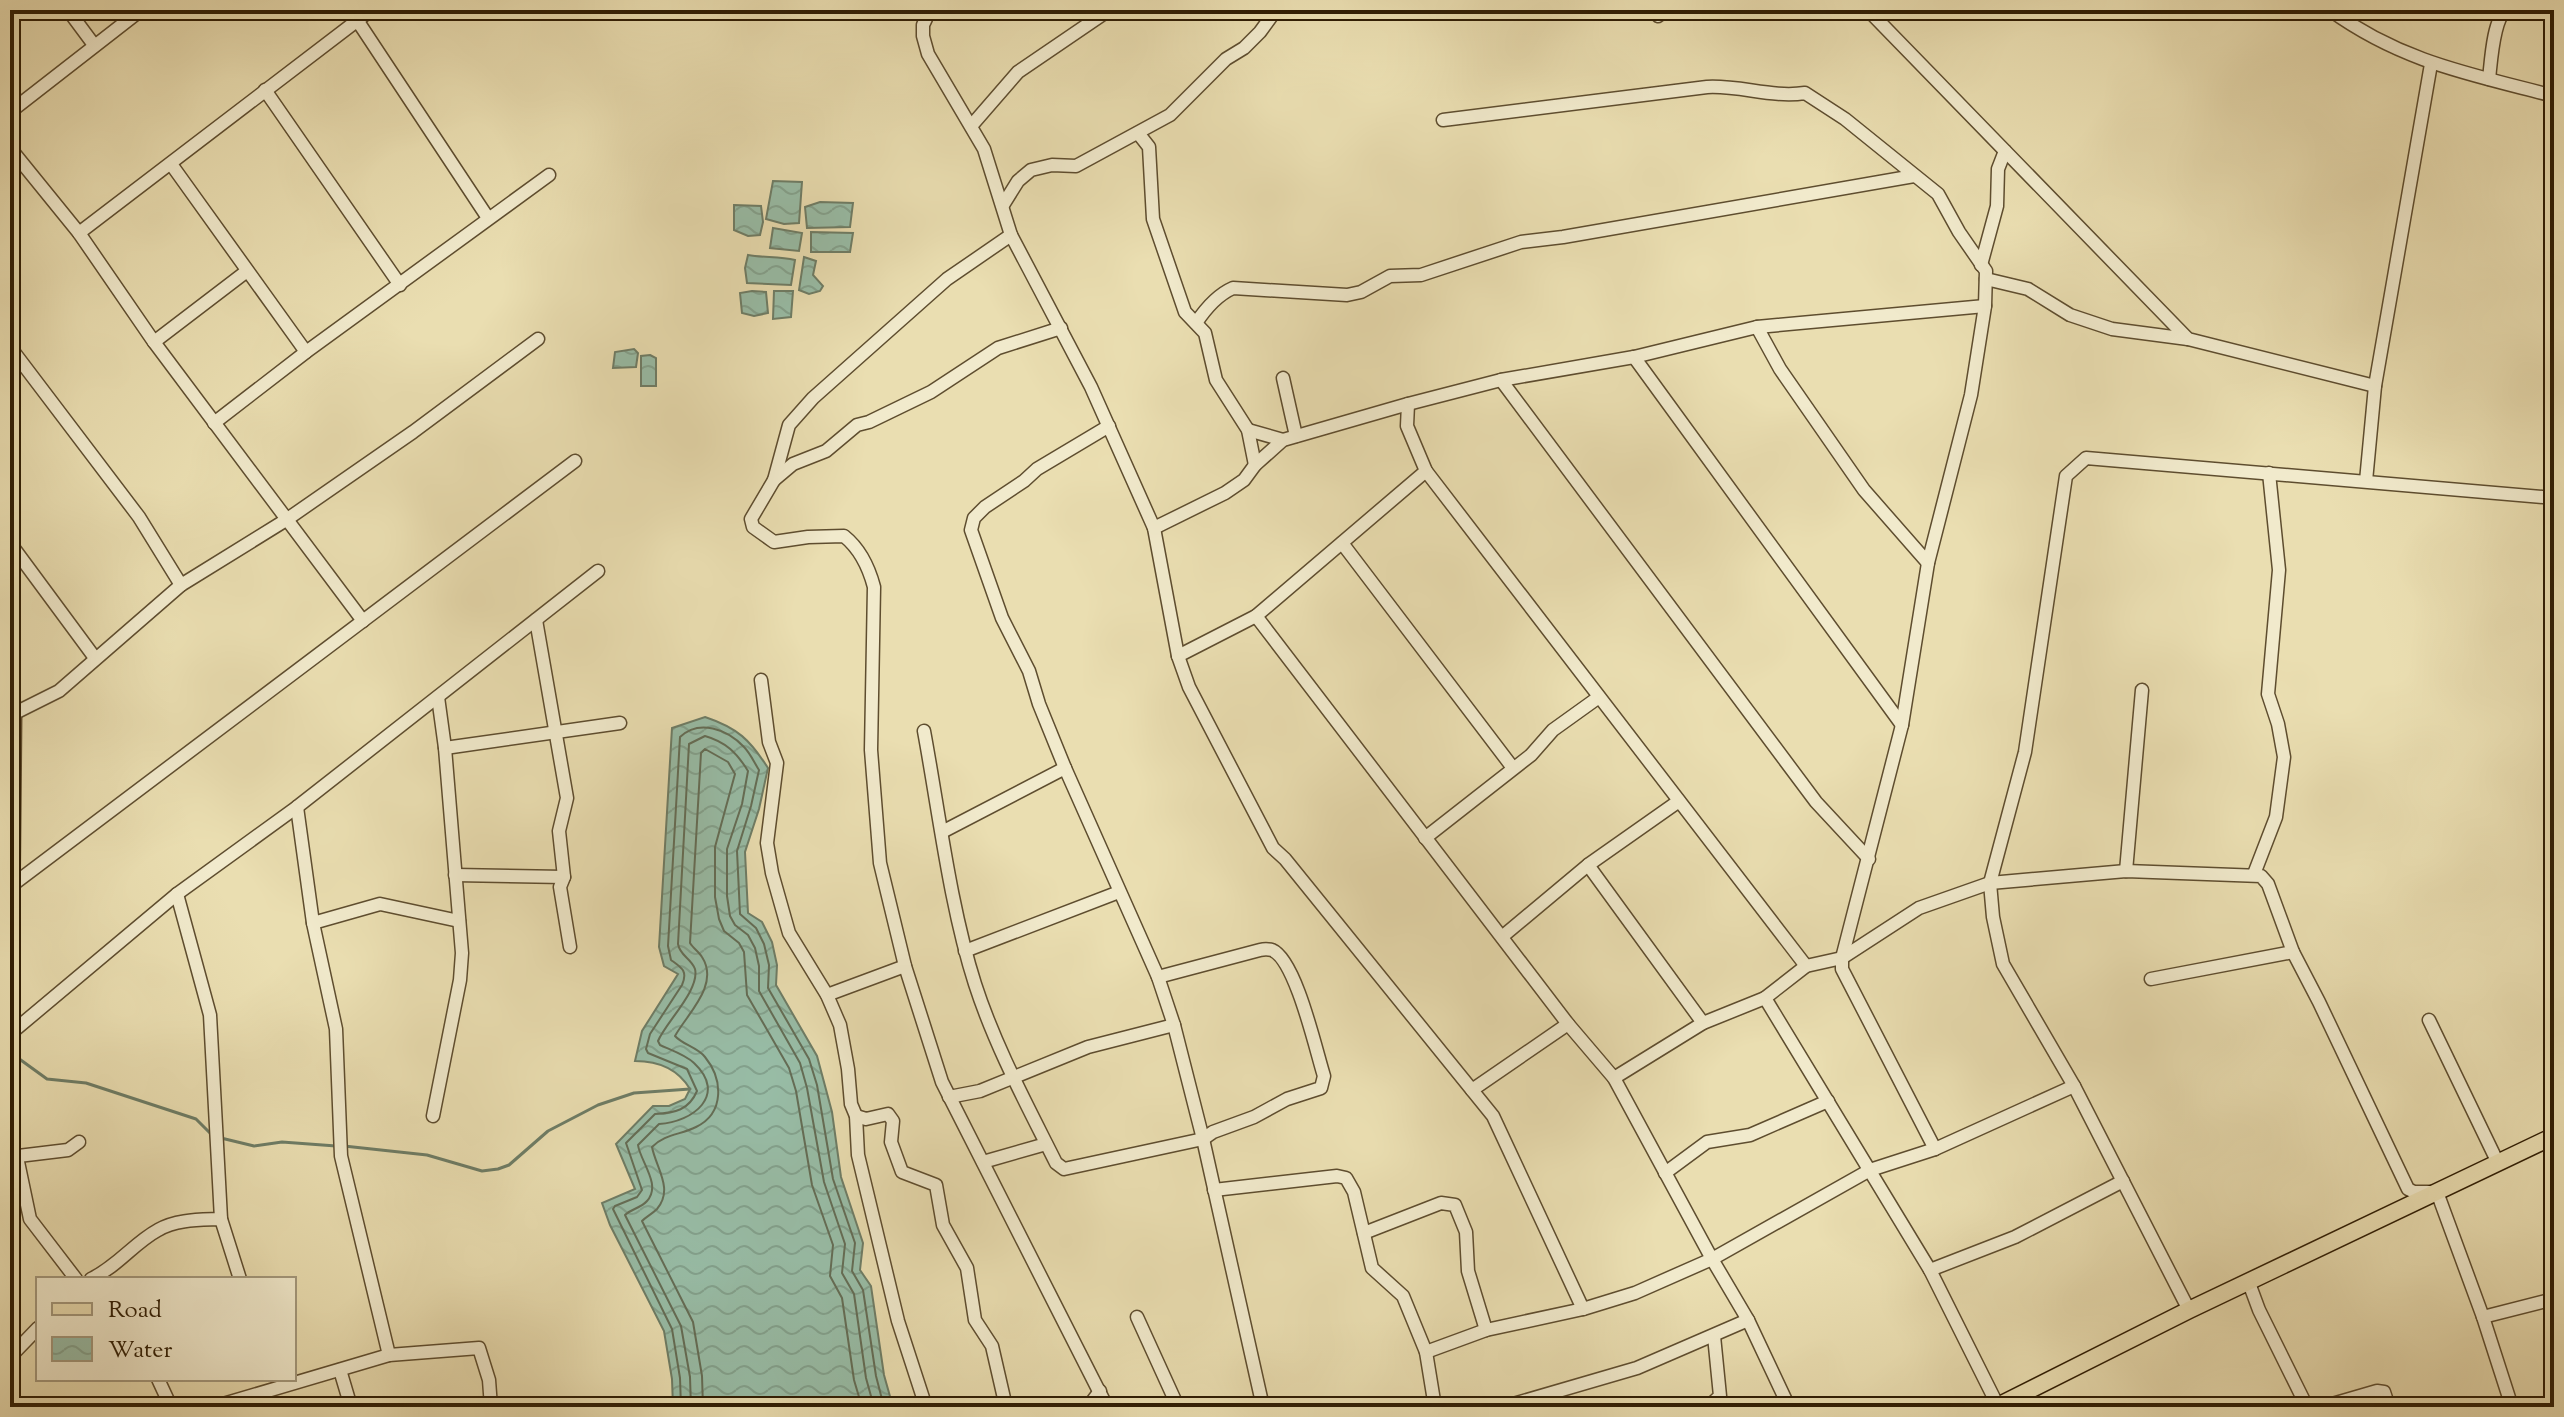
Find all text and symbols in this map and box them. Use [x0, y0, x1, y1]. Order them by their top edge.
legend [36, 1277, 296, 1381]
text: Road [108, 1294, 162, 1328]
text: Water [108, 1334, 172, 1368]

